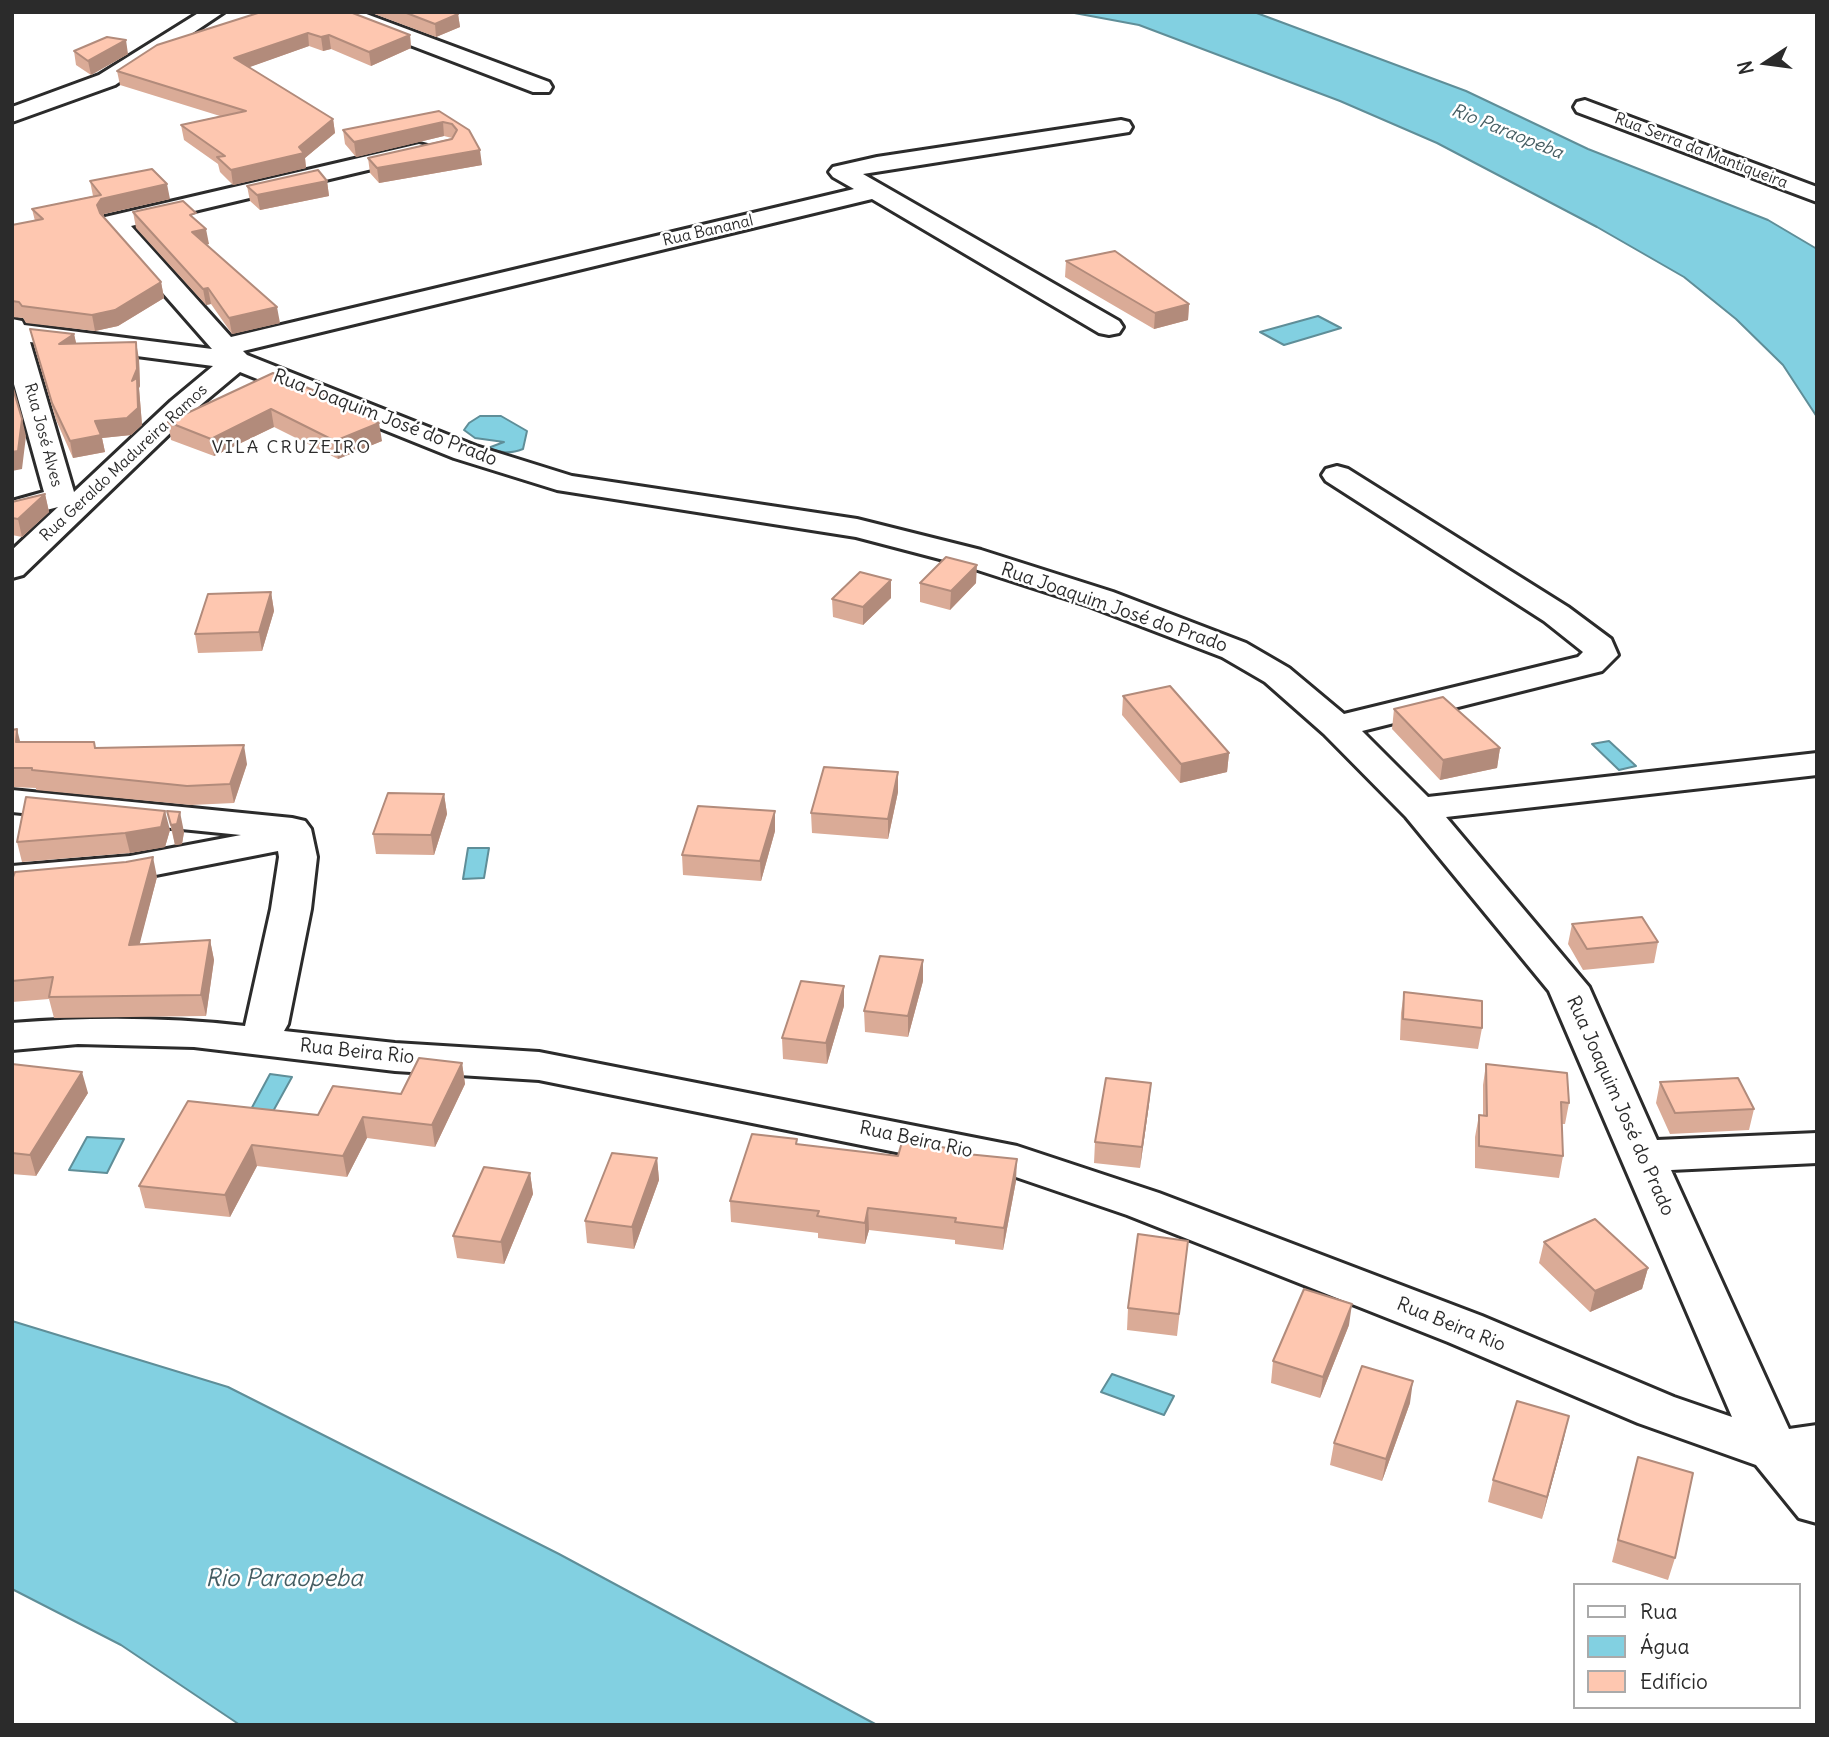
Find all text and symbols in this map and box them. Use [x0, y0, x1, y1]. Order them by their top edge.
north arrow [1731, 28, 1801, 98]
text: N [1732, 59, 1759, 77]
water label: Rio Paraopeba [1448, 100, 1566, 164]
street label: Rua Serra da Mantiqueira [1612, 109, 1790, 193]
street label: Rua Bananal [661, 211, 755, 251]
street label: Rua Joaquim José do Prado [270, 365, 500, 471]
street label: Rua Geraldo Madureira Ramos [36, 380, 212, 546]
street label: Rua José Alves [20, 381, 66, 489]
district label: VILA CRUZEIRO [213, 437, 371, 459]
street label: Rua Joaquim José do Prado [998, 558, 1230, 658]
street label: Rua Joaquim José do Prado [1561, 993, 1679, 1219]
street label: Rua Beira Rio [299, 1035, 415, 1069]
street label: Rua Beira Rio [857, 1117, 975, 1163]
street label: Rua Beira Rio [1393, 1293, 1509, 1357]
water label: Rio Paraopeba [205, 1565, 363, 1593]
legend [1574, 1583, 1801, 1709]
text: Rua [1640, 1598, 1677, 1625]
text: Água [1640, 1633, 1689, 1660]
text: Edifício [1640, 1668, 1708, 1695]

